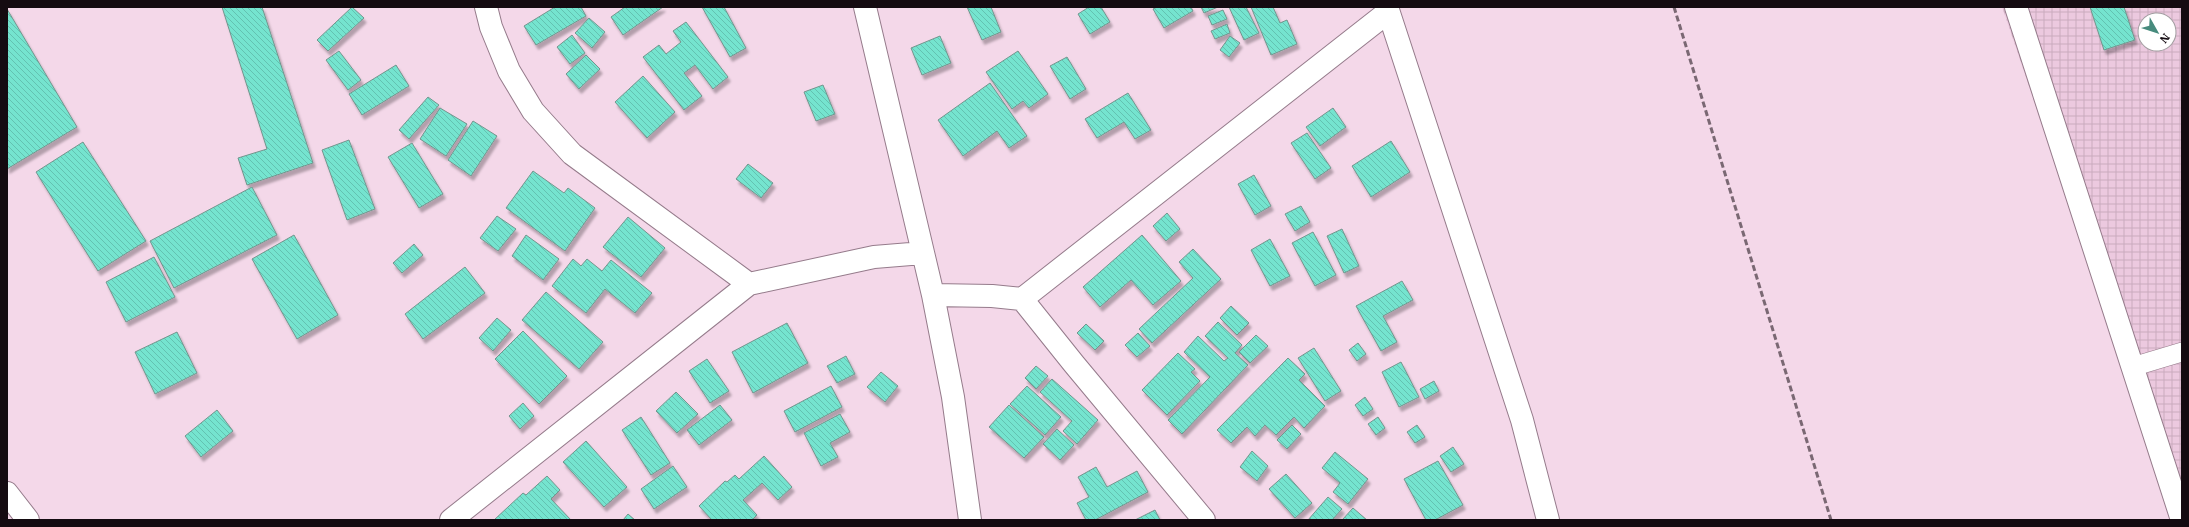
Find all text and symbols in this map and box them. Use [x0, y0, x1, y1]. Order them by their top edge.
north arrow [2137, 12, 2177, 52]
text: N [2156, 31, 2173, 46]

